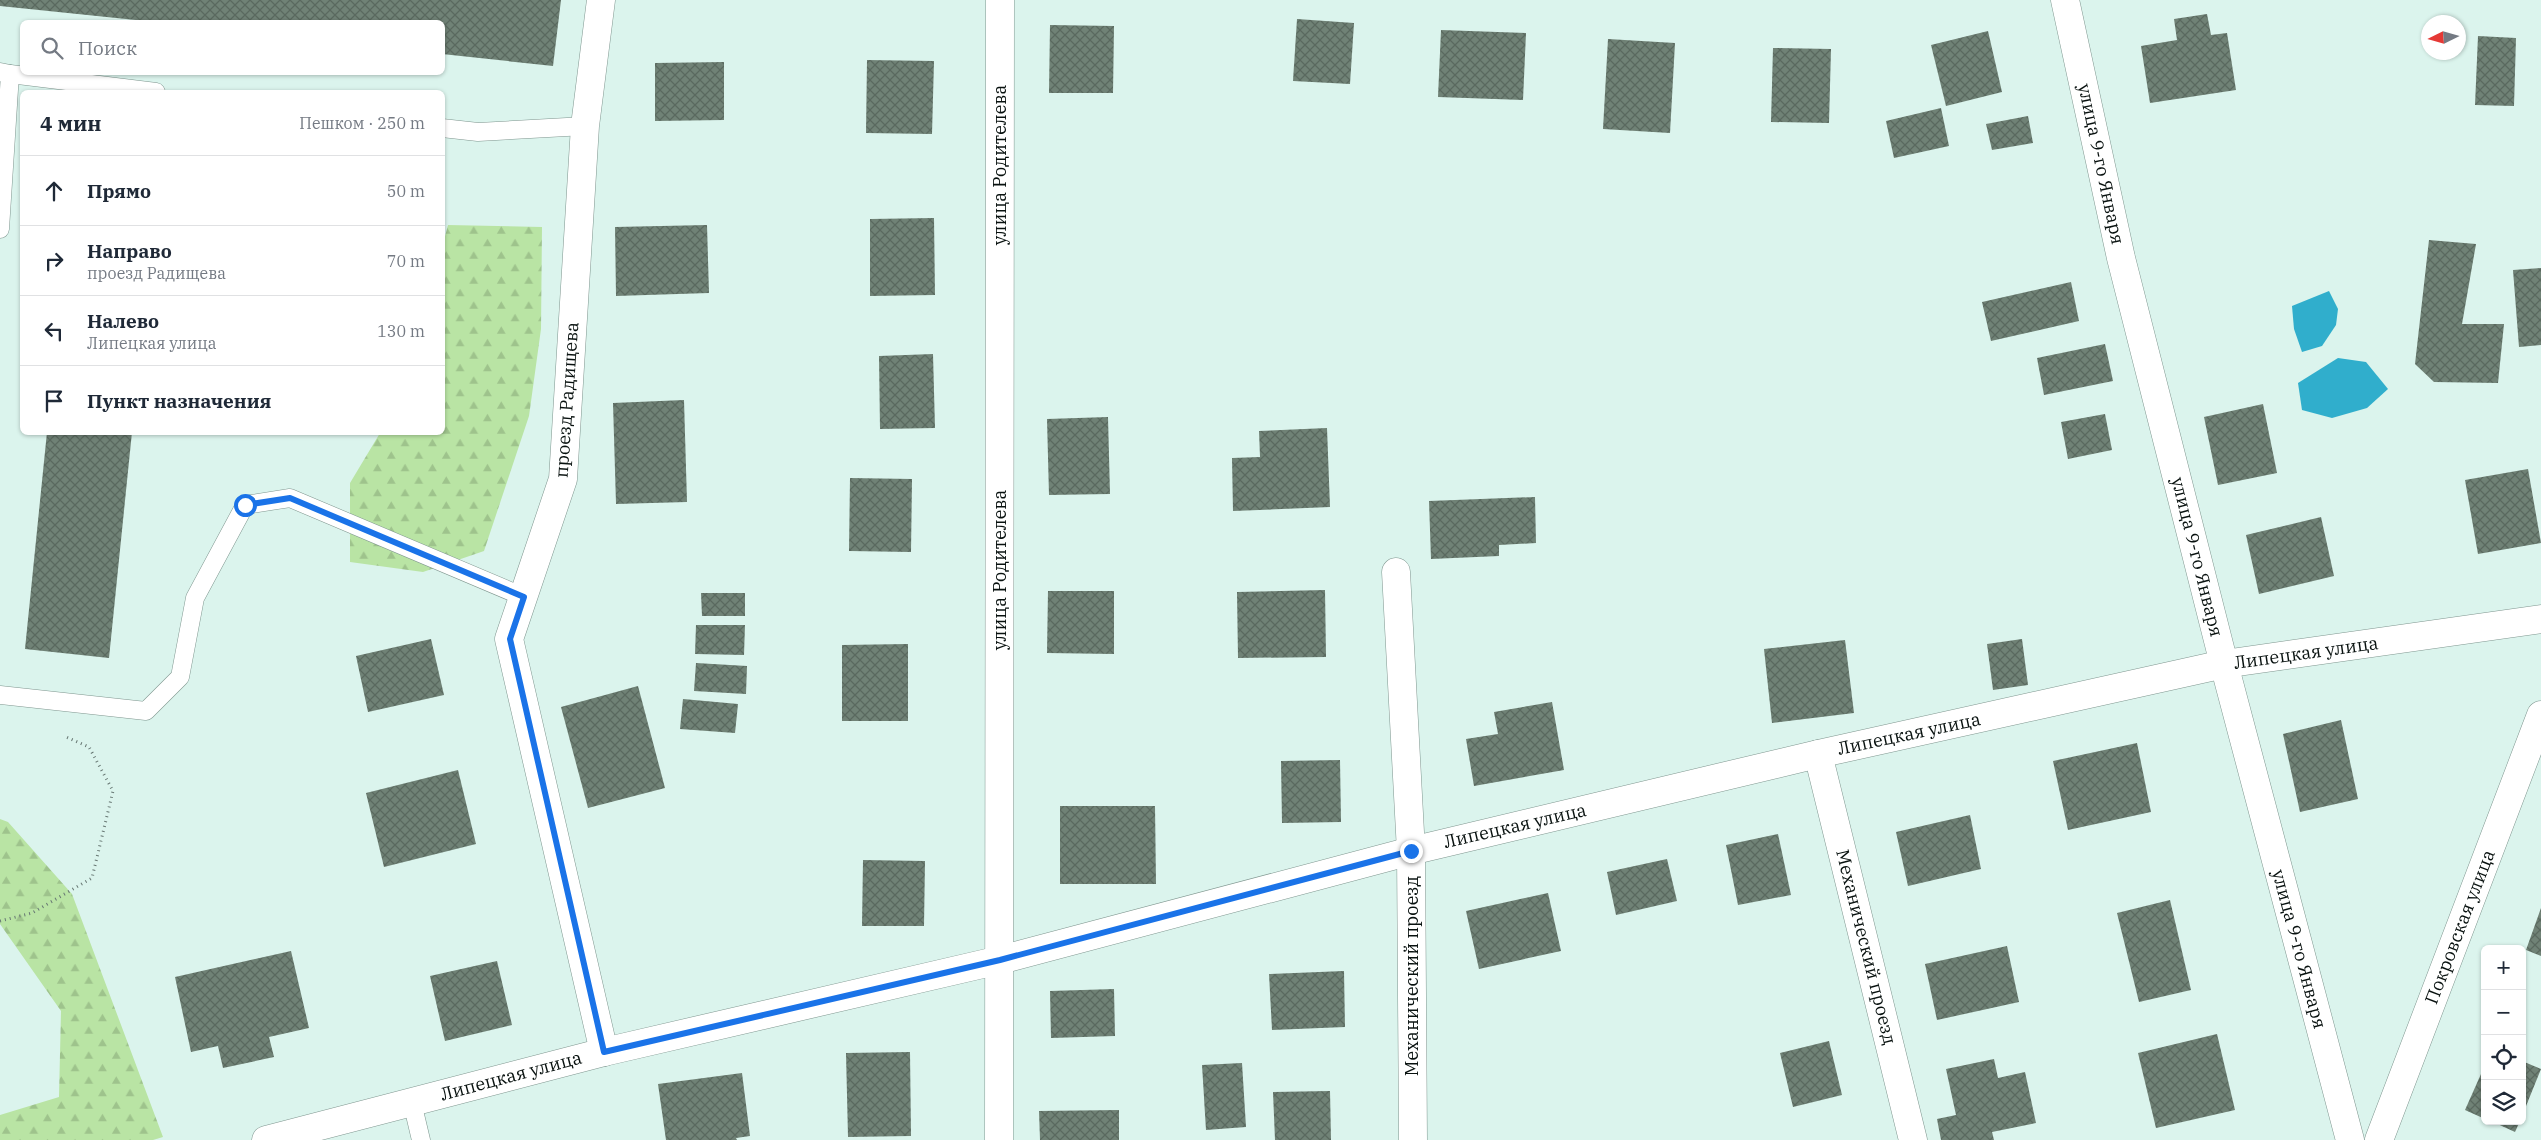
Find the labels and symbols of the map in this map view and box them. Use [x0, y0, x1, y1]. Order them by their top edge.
north arrow [2421, 15, 2466, 60]
street label: улица 9-го Января [2073, 81, 2130, 246]
street label: улица Родителева [988, 85, 1011, 245]
street label: проезд Радищева [550, 321, 583, 479]
street label: улица 9-го Января [2167, 475, 2228, 639]
street label: улица Родителева [988, 490, 1011, 650]
route start [234, 494, 257, 517]
street label: Липецкая улица [2232, 631, 2380, 674]
street label: Липецкая улица [1835, 707, 1983, 760]
street label: Липецкая улица [1441, 798, 1589, 853]
route end [1400, 840, 1423, 863]
street label: Покровская улица [2419, 846, 2500, 1007]
street label: Механический проезд [1831, 847, 1902, 1047]
street label: улица 9-го Января [2267, 867, 2332, 1031]
street label: Механический проезд [1400, 876, 1423, 1076]
street label: Липецкая улица [437, 1045, 584, 1105]

